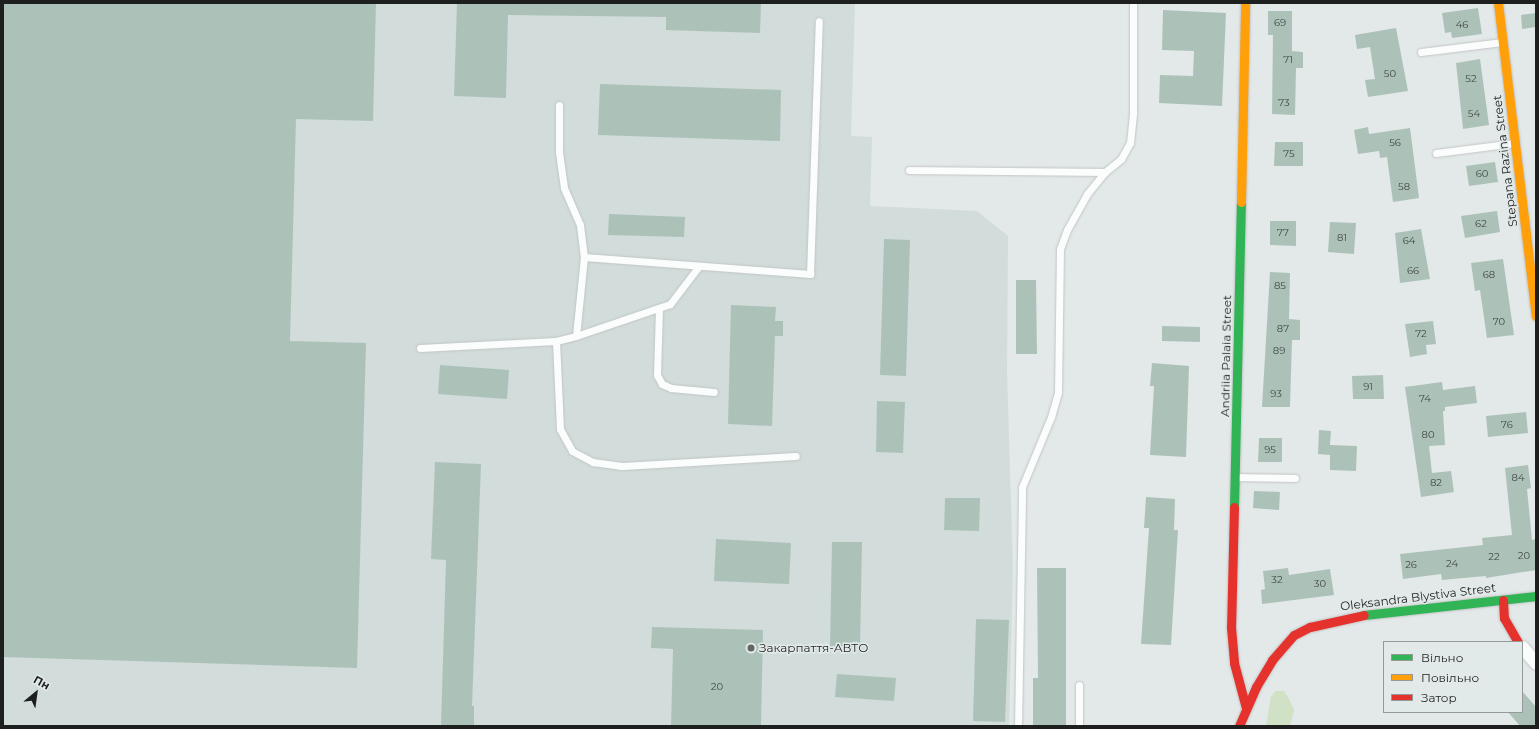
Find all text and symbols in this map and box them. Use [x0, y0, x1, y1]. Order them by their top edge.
house number: 69 [1274, 17, 1286, 29]
house number: 46 [1456, 19, 1468, 31]
house number: 71 [1283, 54, 1293, 66]
house number: 50 [1384, 68, 1396, 80]
house number: 52 [1465, 73, 1477, 85]
street label: Stepana Razina Street [1490, 94, 1520, 228]
house number: 73 [1278, 97, 1290, 109]
house number: 54 [1468, 108, 1480, 120]
house number: 56 [1389, 137, 1401, 149]
house number: 75 [1283, 148, 1295, 160]
house number: 60 [1476, 168, 1488, 180]
house number: 58 [1398, 181, 1410, 193]
house number: 62 [1475, 218, 1487, 230]
house number: 77 [1277, 227, 1289, 239]
house number: 81 [1337, 232, 1347, 244]
house number: 64 [1403, 235, 1415, 247]
house number: 66 [1407, 265, 1419, 277]
house number: 68 [1483, 269, 1495, 281]
house number: 85 [1274, 280, 1286, 292]
street label: Andriia Palaia Street [1218, 295, 1234, 417]
house number: 70 [1493, 316, 1505, 328]
house number: 87 [1277, 323, 1289, 335]
house number: 72 [1415, 328, 1427, 340]
house number: 89 [1273, 345, 1285, 357]
house number: 91 [1363, 381, 1373, 393]
house number: 93 [1270, 388, 1282, 400]
house number: 74 [1419, 393, 1431, 405]
house number: 76 [1501, 419, 1513, 431]
house number: 80 [1422, 429, 1434, 441]
house number: 95 [1264, 444, 1276, 456]
house number: 84 [1512, 472, 1524, 484]
house number: 82 [1430, 477, 1442, 489]
house number: 20 [1518, 550, 1530, 562]
house number: 22 [1488, 551, 1500, 563]
house number: 24 [1446, 558, 1458, 570]
house number: 26 [1405, 559, 1417, 571]
house number: 32 [1271, 574, 1283, 586]
house number: 30 [1314, 578, 1326, 590]
street label: Oleksandra Blystiva Street [1339, 580, 1497, 614]
place label: Закарпаття-АВТО [759, 641, 869, 655]
legend [1383, 641, 1523, 713]
marker: Закарпаття-АВТО [746, 643, 756, 653]
text: Вільно [1421, 650, 1463, 665]
text: Повільно [1421, 670, 1479, 685]
text: Пн [31, 672, 52, 693]
north arrow [16, 673, 56, 713]
house number: 20 [711, 681, 723, 693]
text: Затор [1421, 690, 1457, 705]

